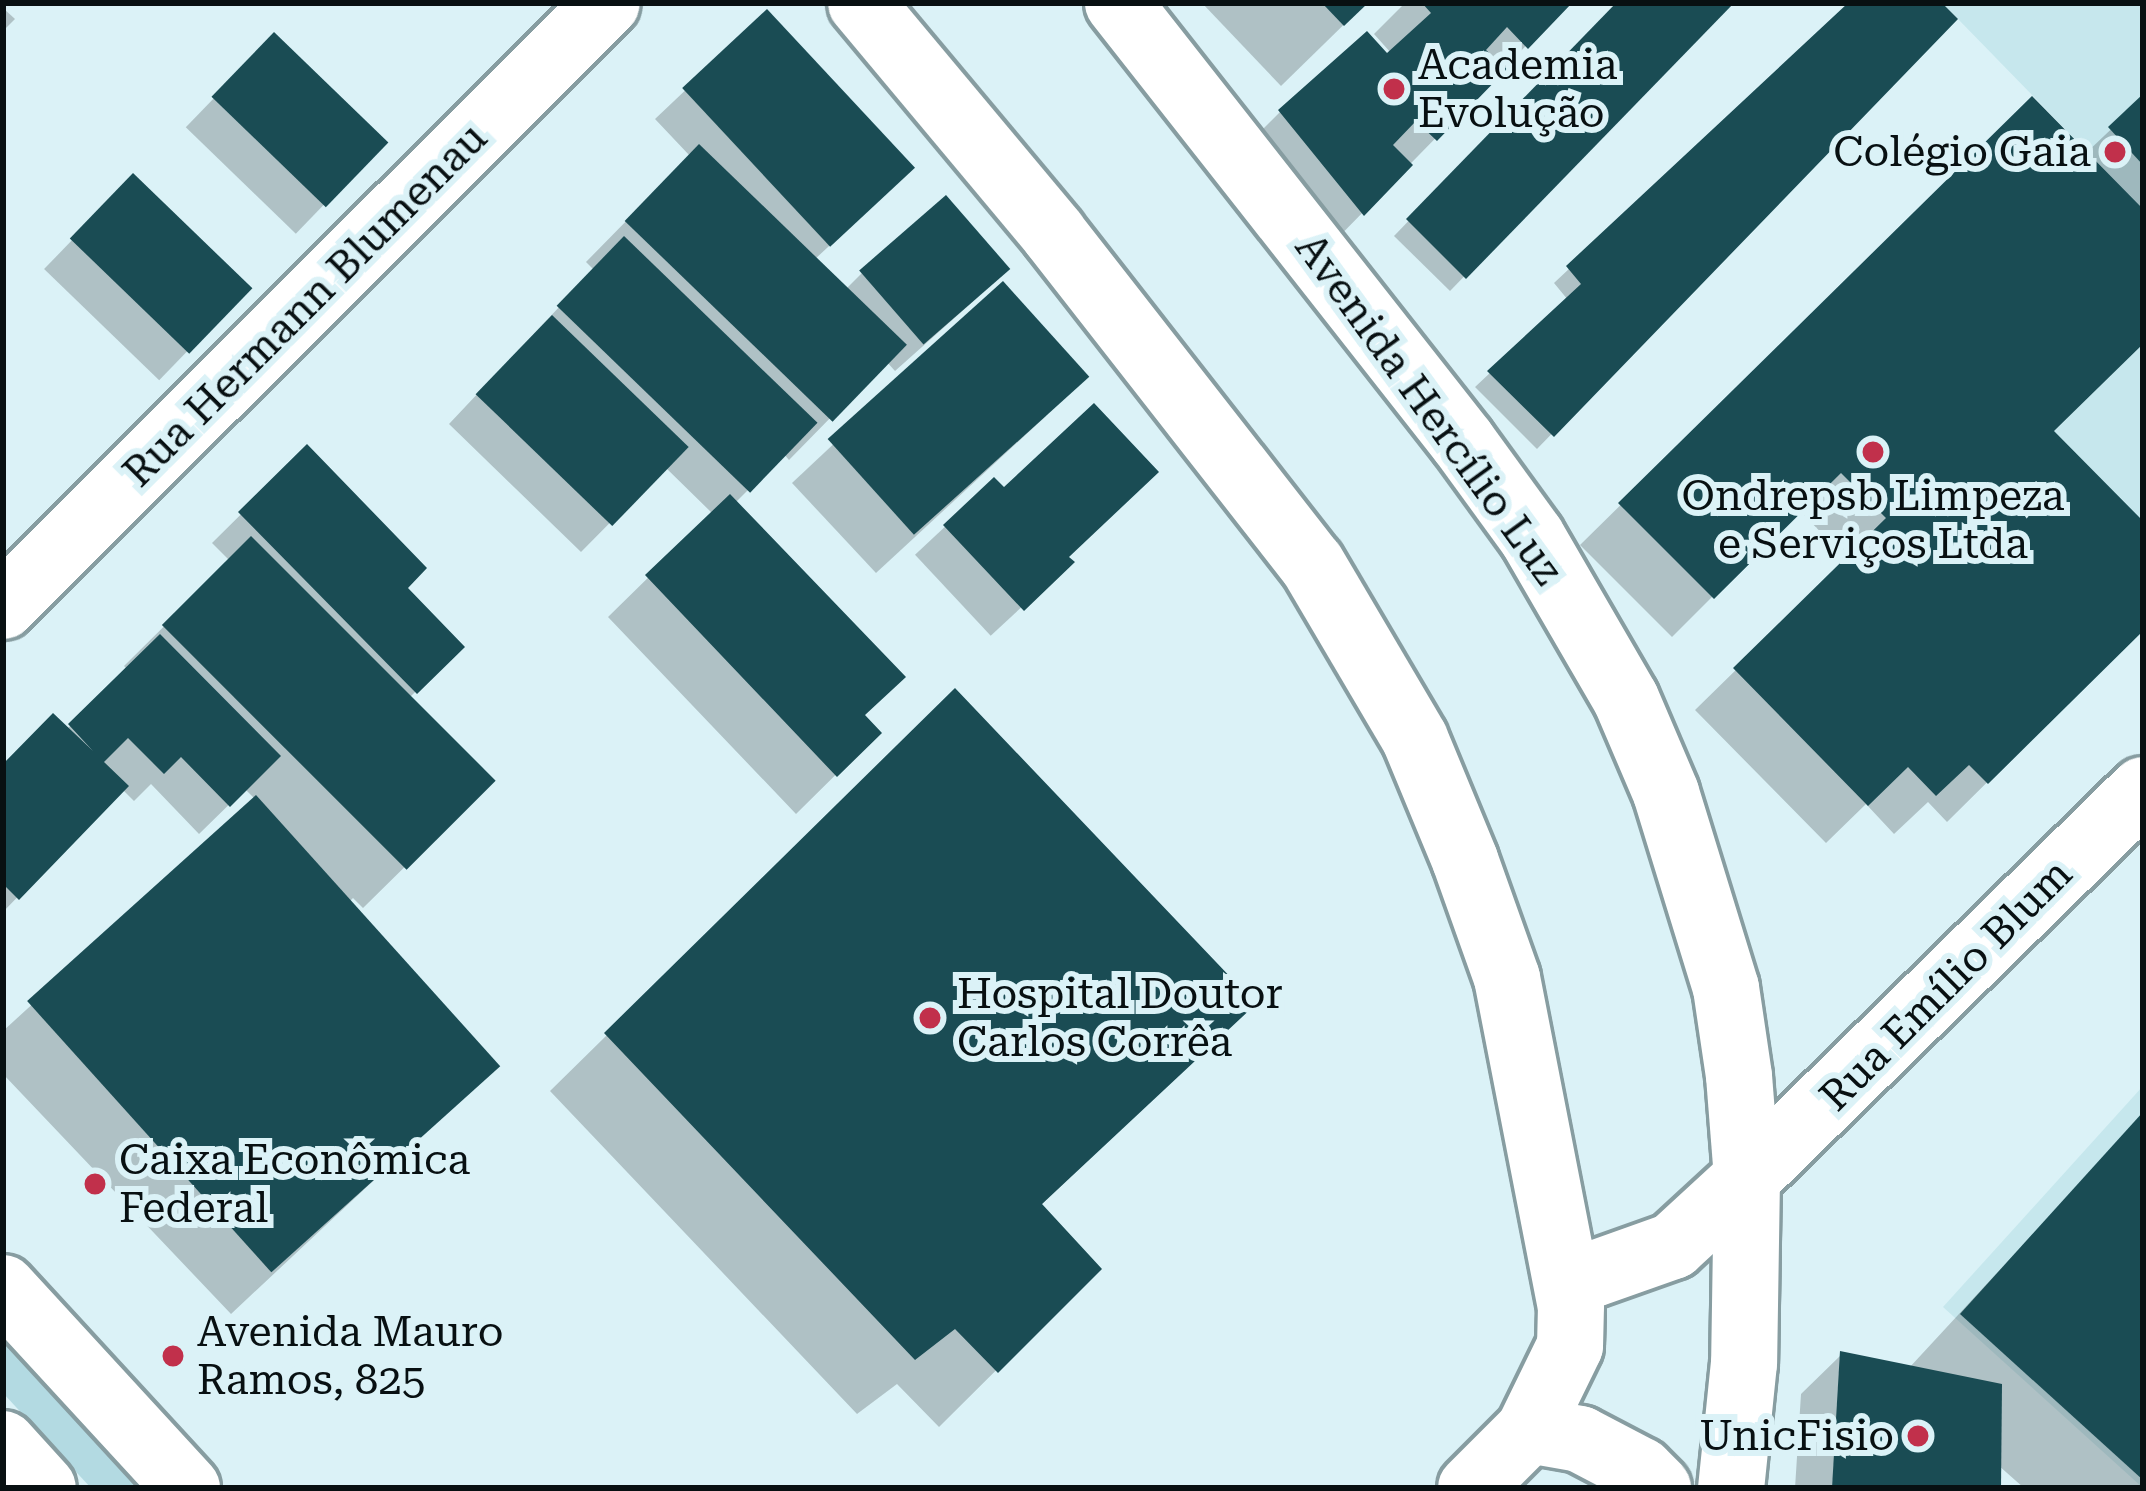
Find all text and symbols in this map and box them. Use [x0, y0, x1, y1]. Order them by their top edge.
place label: Academia Evolução [1418, 40, 1618, 138]
marker: Academia Evolução [1381, 76, 1407, 102]
street label: Rua Hermann Blumenau [113, 113, 497, 497]
place label: Colégio Gaia [1833, 127, 2091, 177]
marker: Colégio Gaia [2102, 139, 2128, 165]
street label: Avenida Hercílio Luz [1285, 224, 1573, 594]
marker: Ondrepsb Limpeza e Serviços Ltda [1860, 439, 1886, 465]
place label: Ondrepsb Limpeza e Serviços Ltda [1682, 471, 2064, 570]
street label: Rua Emílio Blum [1810, 849, 2082, 1121]
place label: Hospital Doutor Carlos Corrêa [957, 969, 1283, 1068]
marker: Hospital Doutor Carlos Corrêa [914, 1002, 946, 1034]
place label: Caixa Econômica Federal [119, 1135, 470, 1234]
marker: Caixa Econômica Federal [82, 1171, 108, 1197]
place label: Avenida Mauro Ramos, 825 [197, 1307, 503, 1406]
marker: Avenida Mauro Ramos, 825 [160, 1343, 186, 1369]
place label: UnicFisio [1699, 1411, 1894, 1461]
marker: UnicFisio [1905, 1423, 1931, 1449]

